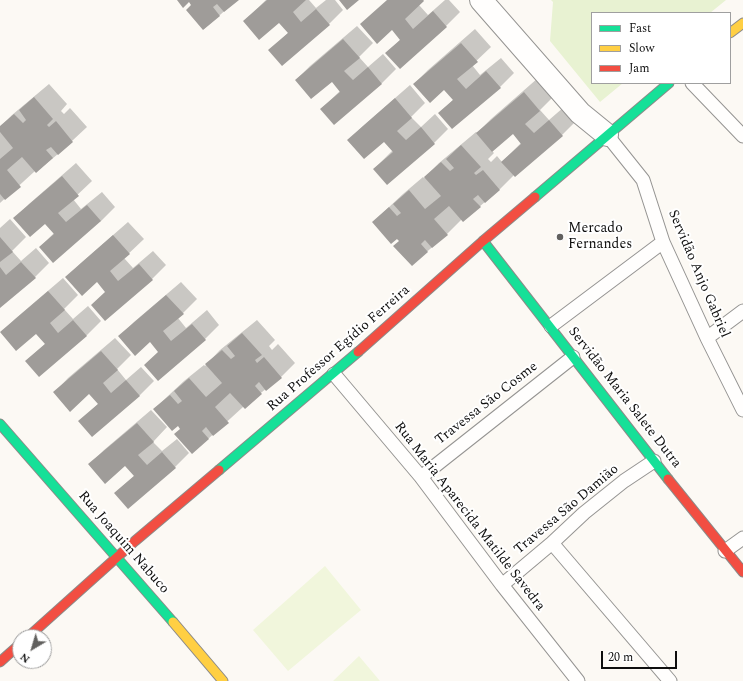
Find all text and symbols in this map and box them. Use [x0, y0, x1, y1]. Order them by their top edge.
legend [591, 12, 731, 84]
text: Fast [629, 19, 651, 38]
text: Slow [629, 39, 654, 58]
text: Jam [629, 59, 650, 78]
street label: Servidão Anjo Gabriel [663, 208, 733, 340]
place label: Mercado Fernandes [568, 221, 632, 254]
marker: Mercado Fernandes [555, 232, 565, 242]
street label: Rua Professor Egídio Ferreira [264, 282, 414, 416]
street label: Servidão Maria Salete Dutra [564, 324, 684, 472]
street label: Travessa São Cosme [432, 359, 542, 449]
street label: Rua Maria Aparecida Matilde Savedra [390, 419, 548, 615]
street label: Travessa São Damião [511, 461, 623, 559]
street label: Rua Joaquim Nabuco [74, 488, 172, 598]
north arrow [12, 629, 52, 669]
scale bar [603, 643, 679, 669]
text: 20 m [608, 648, 633, 667]
text: N [16, 649, 34, 668]

